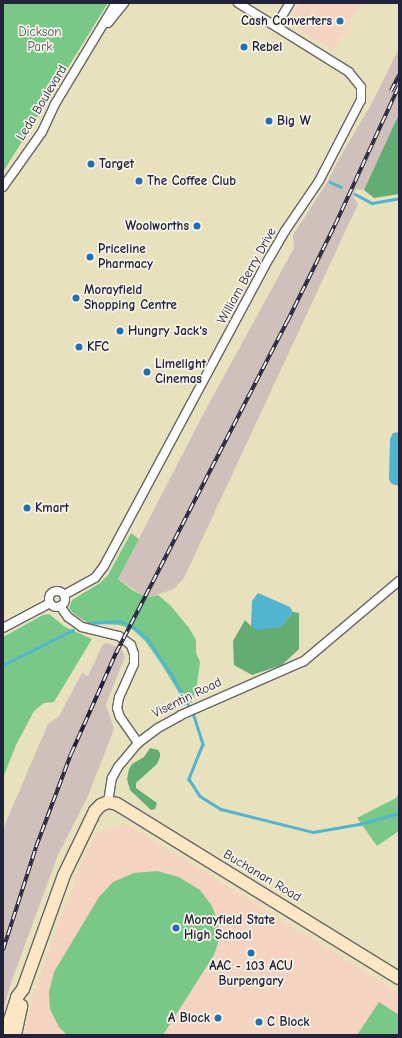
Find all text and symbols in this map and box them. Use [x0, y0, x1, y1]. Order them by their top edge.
place label: Cash Converters [241, 13, 332, 29]
marker: Cash Converters [335, 16, 345, 26]
park label: Dickson Park [18, 25, 62, 56]
place label: Rebel [252, 39, 282, 55]
marker: Rebel [239, 42, 249, 52]
street label: Leda Boulevard [13, 62, 71, 144]
place label: Big W [277, 113, 311, 129]
marker: Big W [264, 116, 274, 126]
place label: Target [99, 156, 134, 172]
marker: Target [86, 159, 96, 169]
place label: The Coffee Club [147, 173, 236, 189]
marker: The Coffee Club [134, 176, 144, 186]
place label: Woolworths [125, 218, 189, 234]
marker: Woolworths [192, 221, 202, 231]
street label: William Berry Drive [214, 225, 280, 327]
place label: Priceline Pharmacy [98, 242, 153, 273]
marker: Priceline Pharmacy [85, 252, 95, 262]
place label: Morayfield Shopping Centre [84, 283, 177, 314]
marker: Morayfield Shopping Centre [71, 293, 81, 303]
place label: Hungry Jack's [128, 323, 207, 339]
marker: Hungry Jack's [115, 326, 125, 336]
place label: KFC [87, 339, 109, 355]
marker: KFC [74, 342, 84, 352]
place label: Limelight Cinemas [155, 357, 206, 388]
marker: Limelight Cinemas [142, 367, 152, 377]
place label: Kmart [35, 500, 69, 516]
marker: Kmart [22, 503, 32, 513]
street label: Visentin Road [150, 674, 224, 722]
street label: Buchanan Road [220, 847, 304, 905]
place label: Morayfield State High School [184, 913, 275, 944]
marker: Morayfield State High School [171, 923, 181, 933]
marker: AAC - 103 ACU Burpengary [246, 948, 256, 958]
place label: AAC - 103 ACU Burpengary [209, 959, 293, 990]
place label: A Block [168, 1010, 210, 1026]
marker: A Block [213, 1013, 223, 1023]
place label: C Block [267, 1014, 310, 1030]
marker: C Block [254, 1017, 264, 1027]

